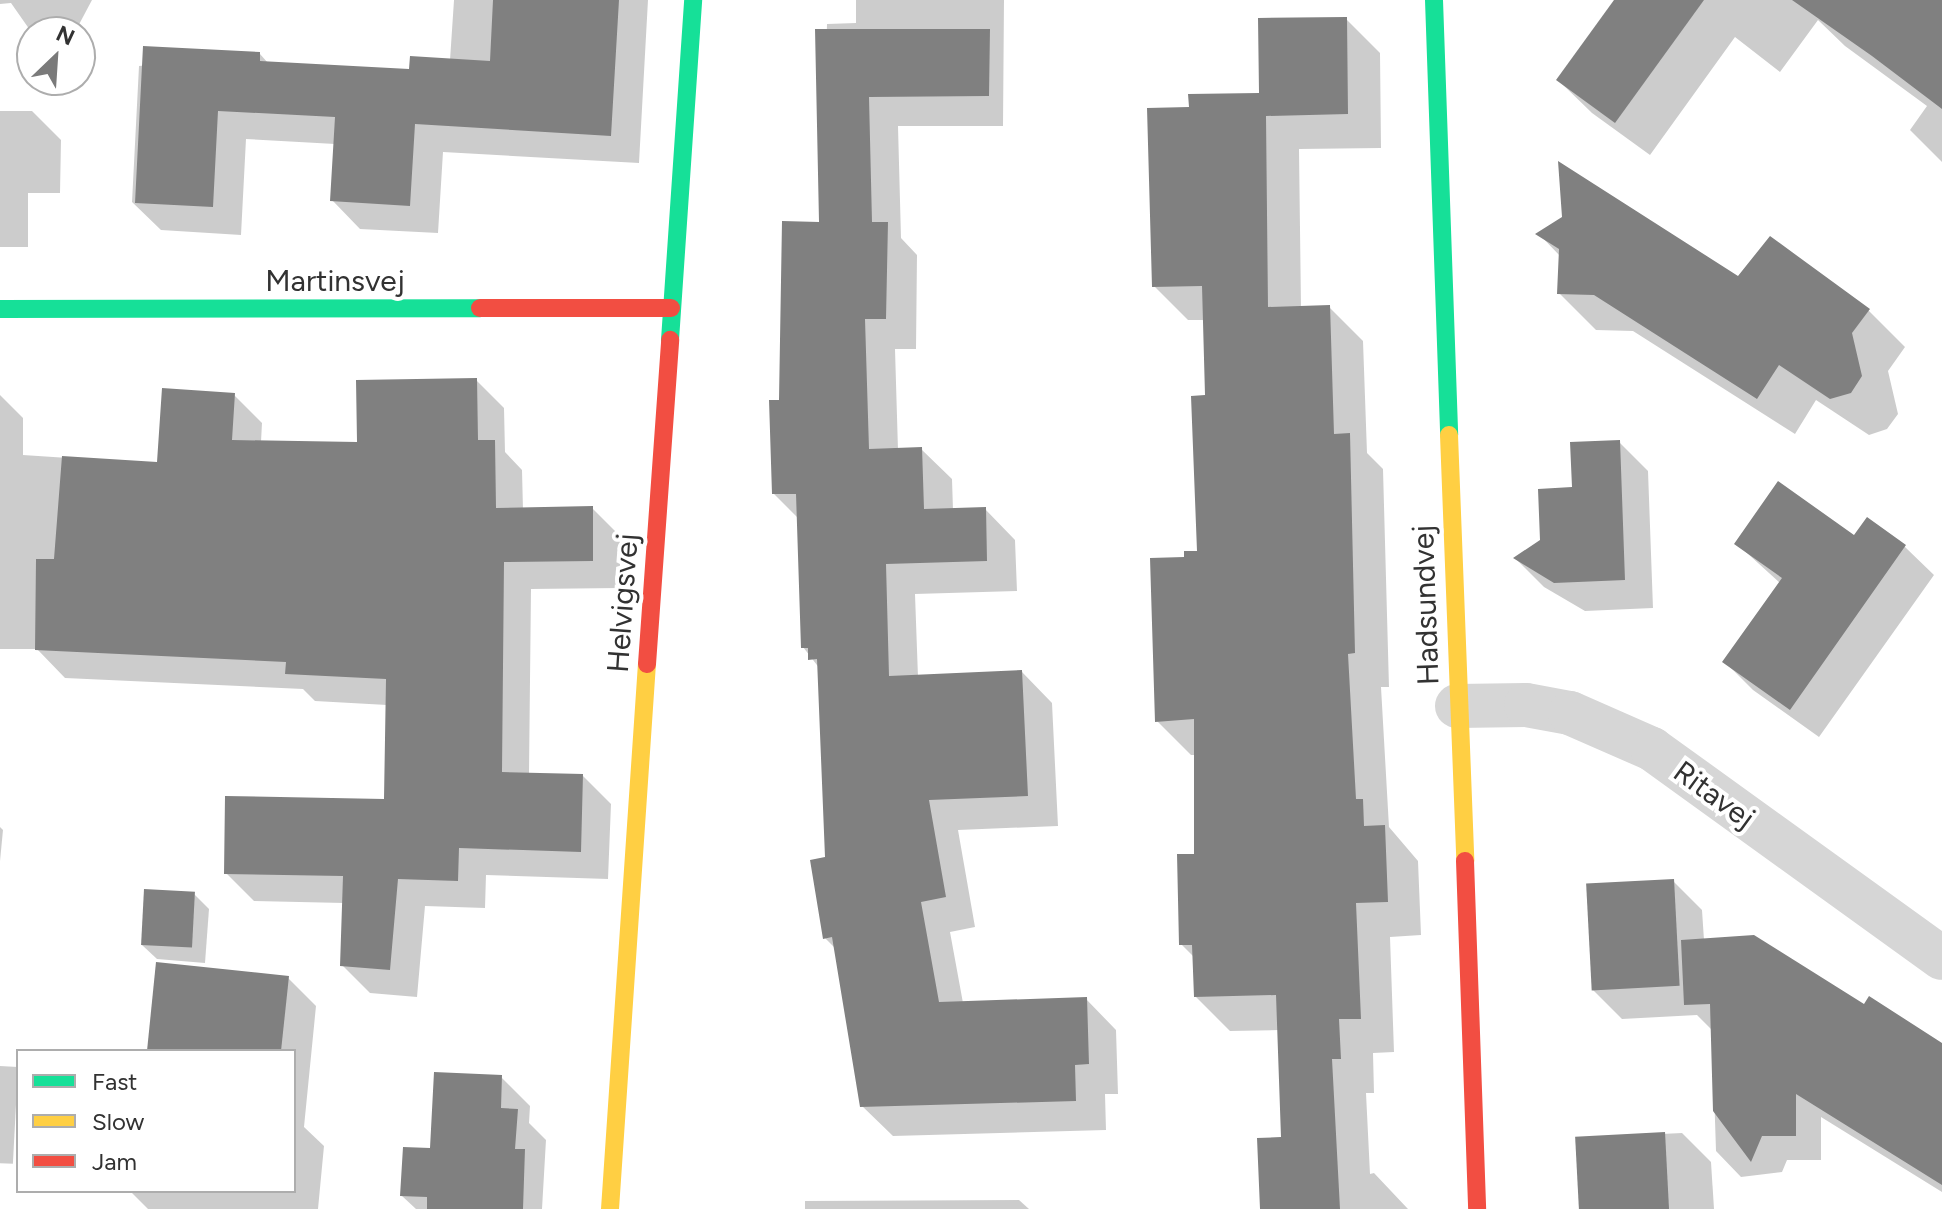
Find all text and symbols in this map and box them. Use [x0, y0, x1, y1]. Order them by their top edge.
north arrow [16, 16, 96, 96]
text: N [52, 20, 79, 51]
street label: Martinsvej [265, 263, 405, 299]
street label: Hadsundvej [1405, 524, 1447, 686]
street label: Helvigsvej [600, 532, 646, 674]
street label: Ritavej [1666, 753, 1762, 837]
legend [16, 1049, 296, 1193]
text: Fast [92, 1067, 137, 1096]
text: Slow [92, 1107, 144, 1136]
text: Jam [92, 1147, 137, 1176]

